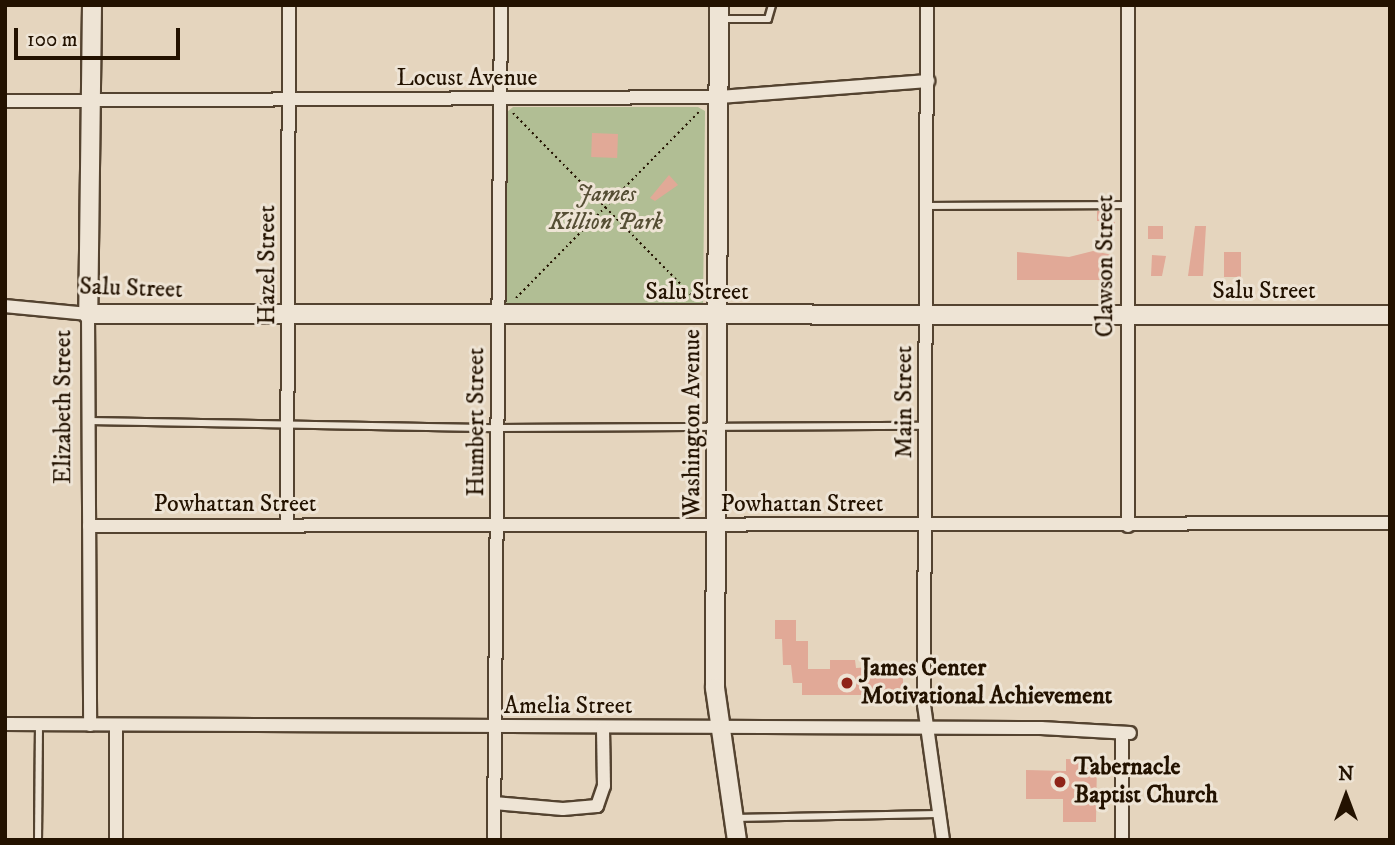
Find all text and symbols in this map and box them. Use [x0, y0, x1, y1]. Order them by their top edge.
scale bar [18, 14, 184, 58]
text: 100 m [27, 27, 78, 53]
street label: Locust Avenue [397, 65, 537, 93]
park label: James Killion Park [549, 181, 663, 237]
street label: Clawson Street [1092, 195, 1120, 337]
street label: Hazel Street [254, 205, 282, 325]
street label: Salu Street [79, 273, 183, 305]
street label: Salu Street [1212, 278, 1316, 306]
street label: Salu Street [645, 279, 749, 307]
street label: Washington Avenue [679, 329, 707, 517]
street label: Elizabeth Street [50, 330, 78, 484]
street label: Main Street [891, 346, 919, 458]
street label: Humbert Street [463, 347, 491, 497]
street label: Powhattan Street [153, 491, 317, 519]
street label: Powhattan Street [720, 491, 884, 519]
place label: James Center Motivational Achievement [861, 655, 1112, 711]
marker: James Center Motivational Achievement [839, 675, 855, 691]
street label: Amelia Street [504, 693, 632, 721]
place label: Tabernacle Baptist Church [1074, 754, 1218, 810]
north arrow [1311, 761, 1381, 831]
text: N [1338, 763, 1354, 786]
marker: Tabernacle Baptist Church [1052, 774, 1068, 790]

